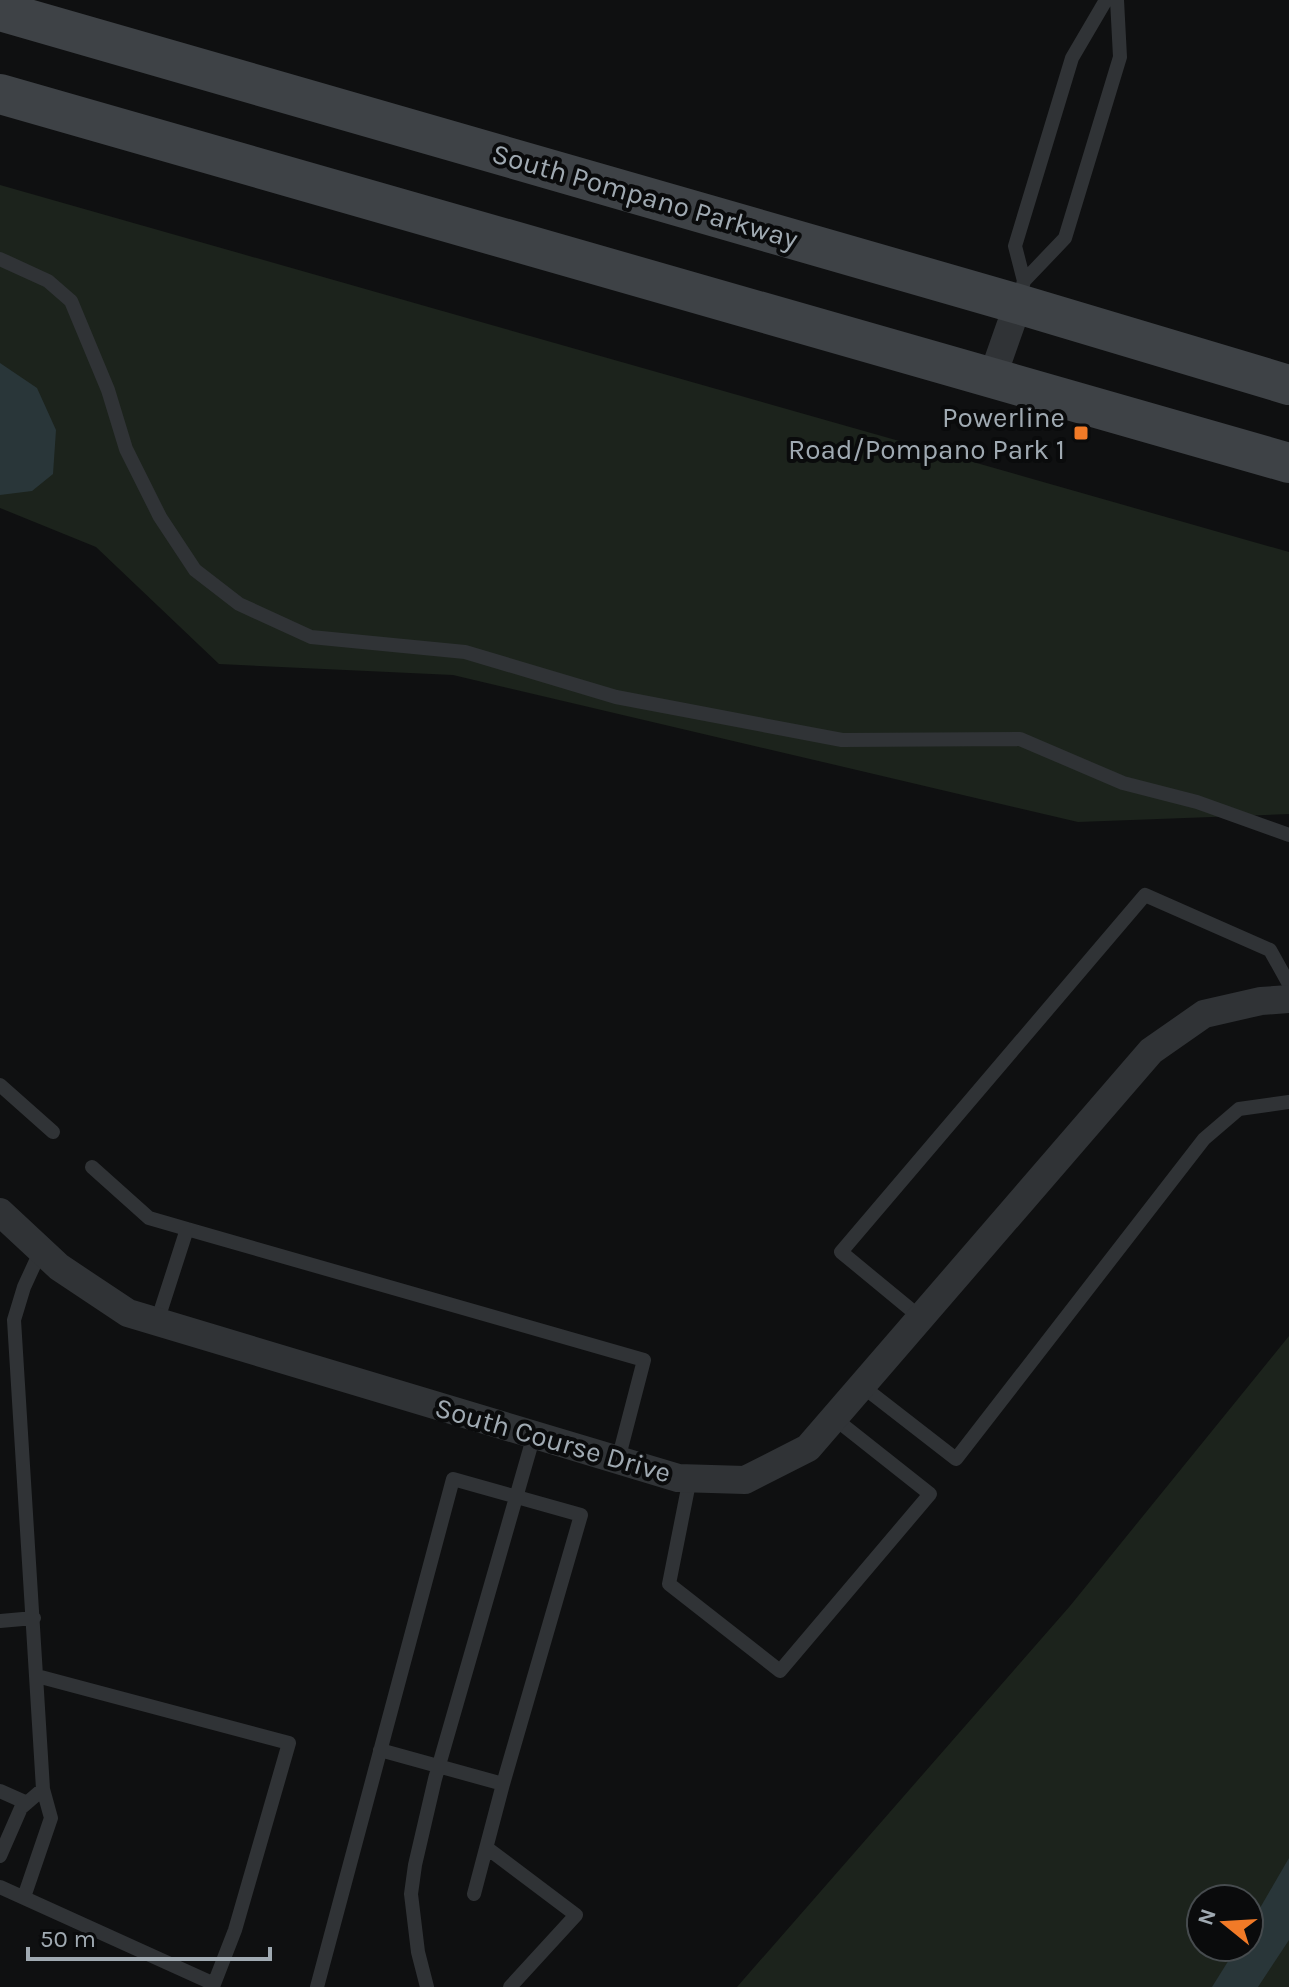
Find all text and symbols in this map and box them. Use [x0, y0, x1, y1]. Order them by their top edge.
street label: South Pompano Parkway [488, 137, 802, 255]
place label: Powerline Road/Pompano Park 1 [788, 401, 1065, 466]
marker: Powerline Road/Pompano Park 1 [1072, 424, 1090, 442]
street label: South Course Drive [431, 1391, 675, 1489]
north arrow [1185, 1883, 1265, 1963]
text: N [1192, 1906, 1222, 1929]
scale bar [28, 1911, 270, 1961]
text: 50 m [40, 1925, 96, 1953]

